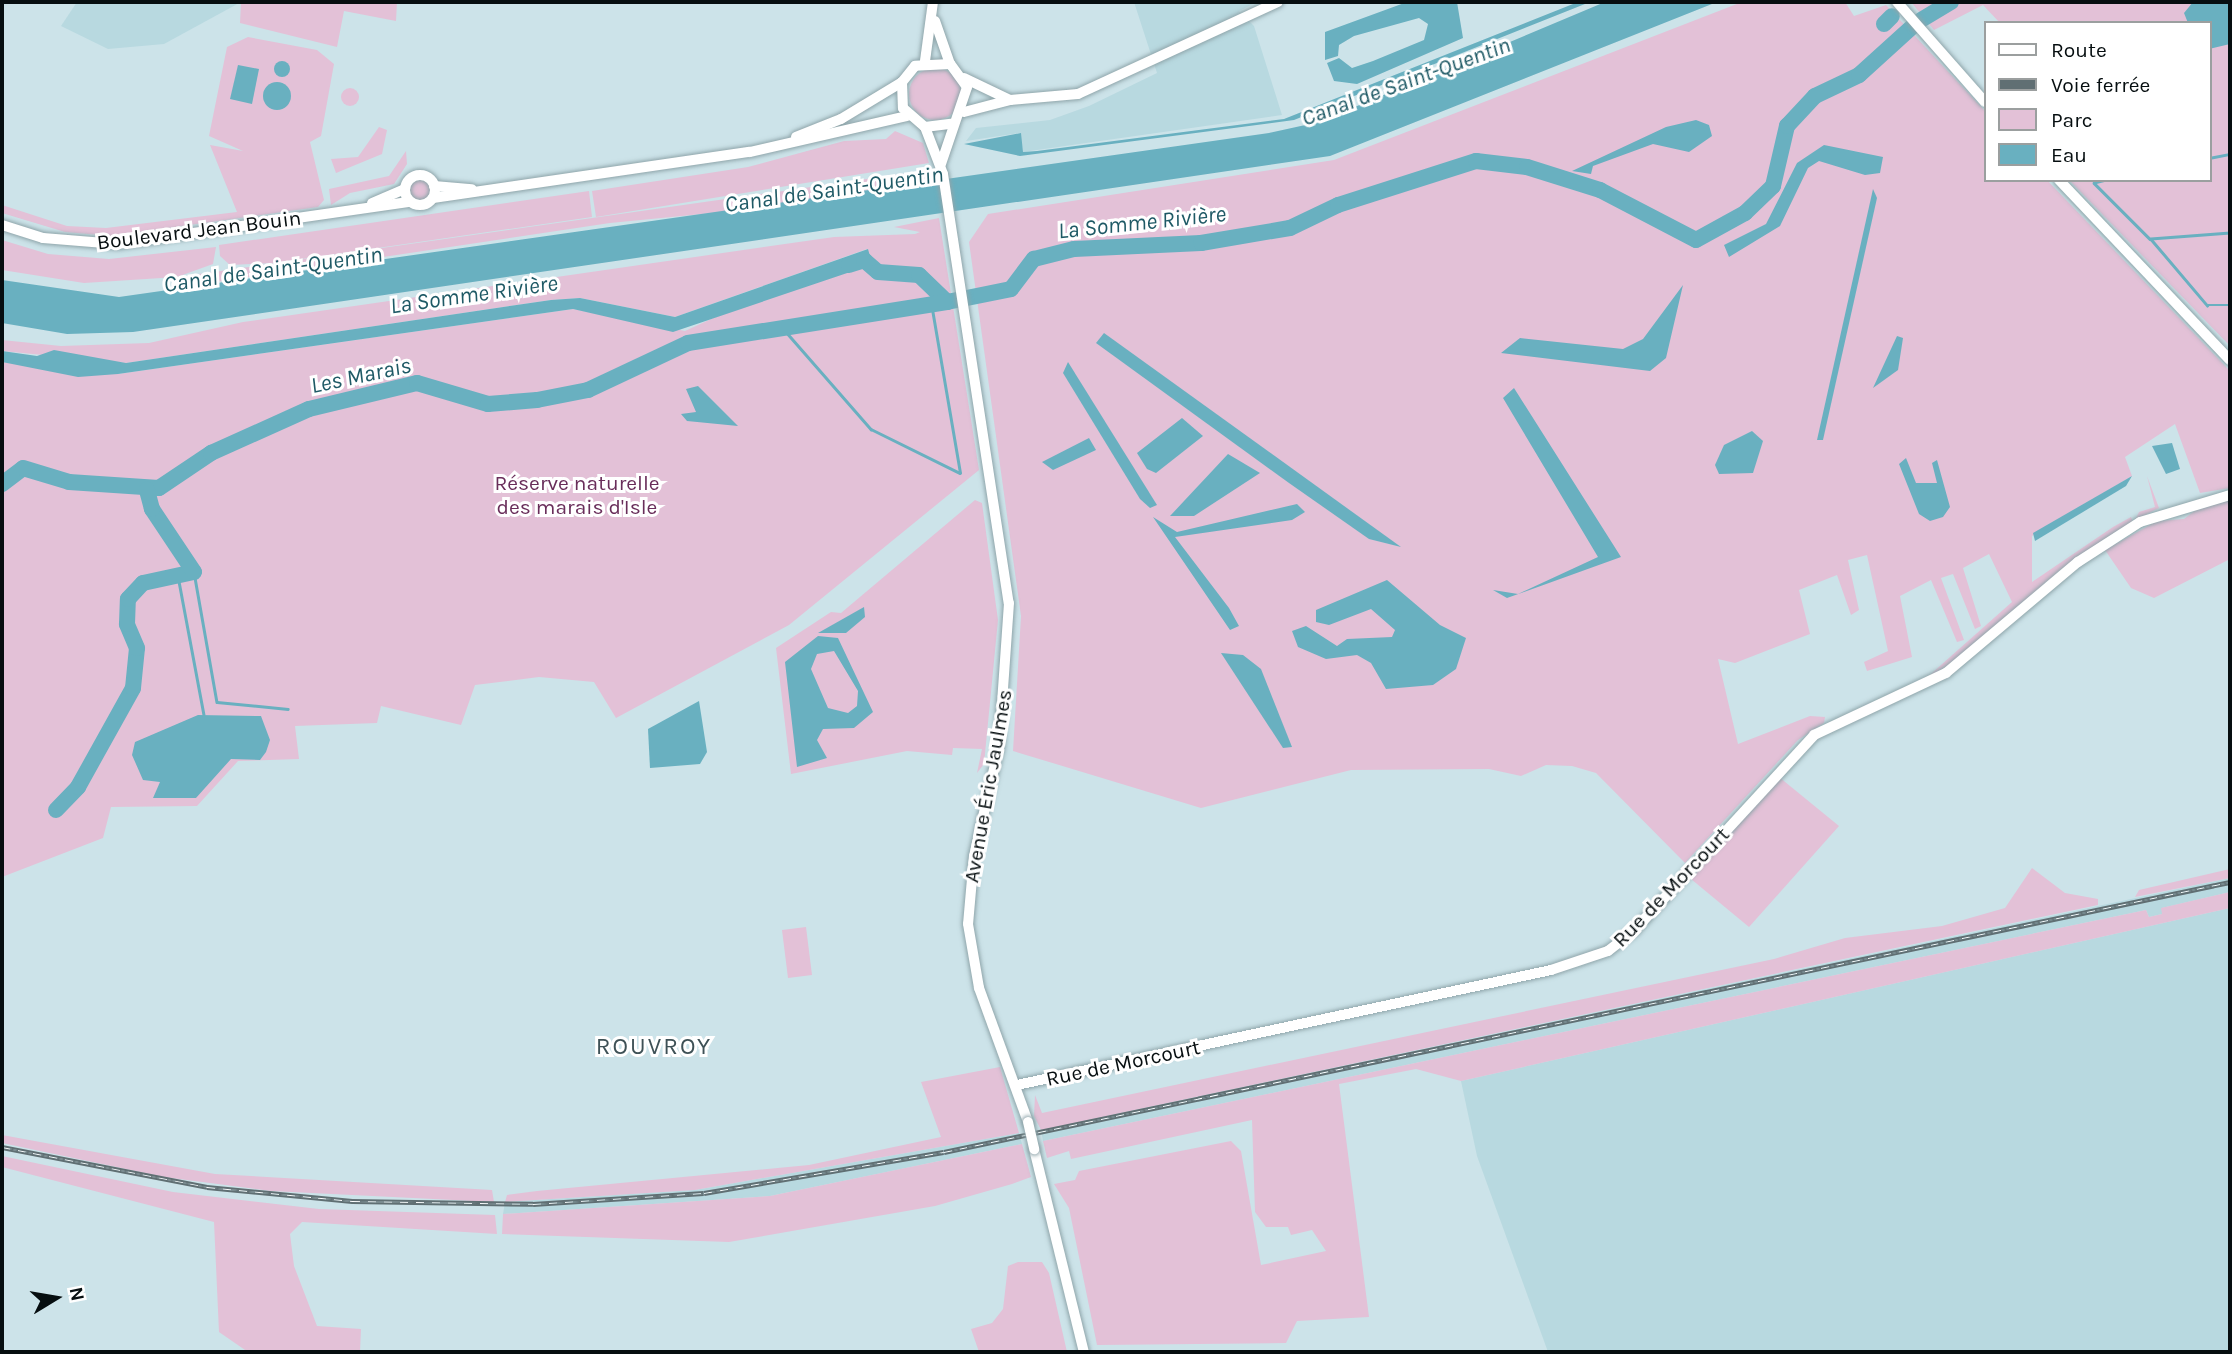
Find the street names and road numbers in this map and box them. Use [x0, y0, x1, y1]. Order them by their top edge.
street label: Boulevard Jean Bouin [95, 205, 303, 255]
street label: Avenue Éric Jaulmes [959, 687, 1017, 885]
street label: Rue de Morcourt [1607, 822, 1735, 952]
street label: Rue de Morcourt [1044, 1034, 1202, 1092]

